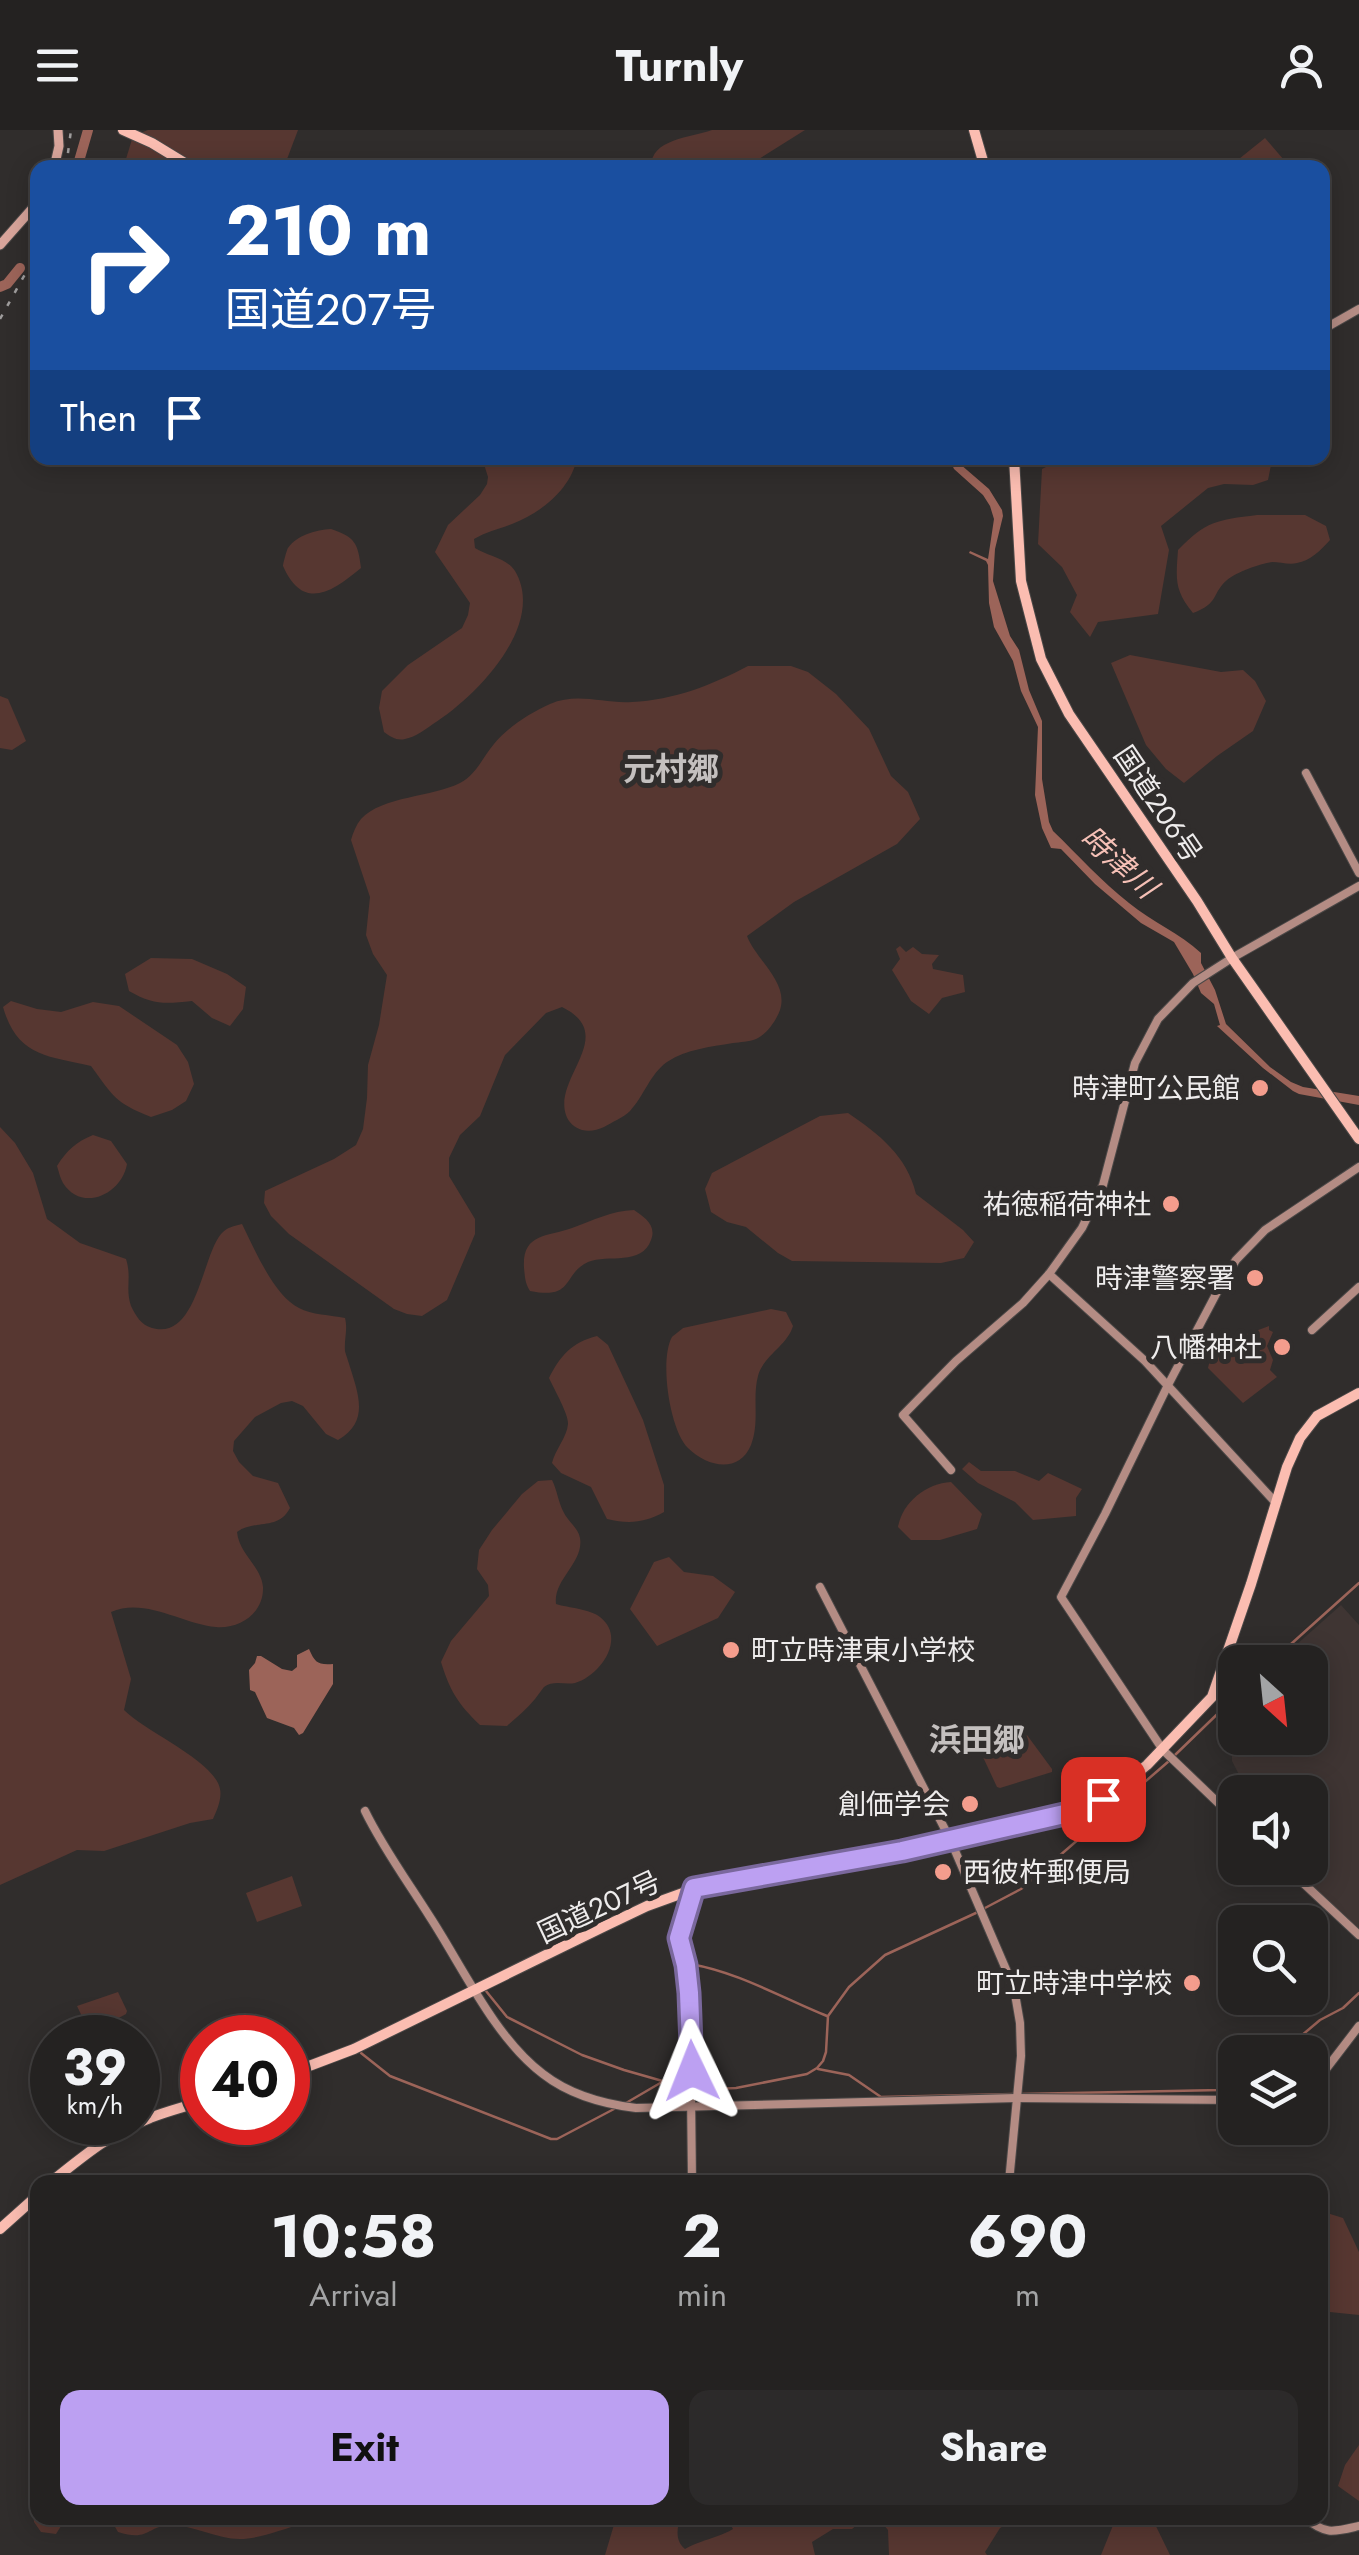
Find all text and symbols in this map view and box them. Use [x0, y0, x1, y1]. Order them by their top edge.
text: Turnly [616, 33, 743, 98]
icon: menu [30, 38, 85, 93]
icon: person [1274, 38, 1329, 93]
text: 210 m [225, 180, 431, 281]
icon: right [60, 200, 190, 330]
text: 国道207号 [225, 277, 436, 342]
text: Then [60, 390, 137, 445]
icon: arrive [157, 390, 212, 445]
street label: 国道206号 [1104, 737, 1212, 871]
district label: 元村郷 [623, 746, 719, 792]
water label: 時津川 [1071, 816, 1169, 910]
place label: 時津町公民館 [1072, 1068, 1240, 1109]
marker: 時津町公民館 [1249, 1077, 1271, 1099]
place label: 祐徳稲荷神社 [983, 1184, 1151, 1225]
marker: 祐徳稲荷神社 [1160, 1193, 1182, 1215]
place label: 時津警察署 [1095, 1258, 1235, 1299]
marker: 時津警察署 [1244, 1267, 1266, 1289]
place label: 八幡神社 [1150, 1327, 1262, 1368]
marker: 八幡神社 [1271, 1336, 1293, 1358]
place label: 町立時津東小学校 [751, 1630, 975, 1671]
marker: 町立時津東小学校 [720, 1639, 742, 1661]
north arrow [1218, 1645, 1328, 1755]
map controls [1218, 1645, 1328, 2145]
district label: 浜田郷 [929, 1717, 1025, 1763]
pin [1061, 1757, 1146, 1842]
icon: arrive [1076, 1772, 1131, 1827]
button: sound [1218, 1775, 1328, 1885]
place label: 創価学会 [838, 1784, 950, 1825]
marker: 創価学会 [959, 1793, 981, 1815]
place label: 西彼杵郵便局 [963, 1852, 1131, 1893]
street label: 国道207号 [531, 1861, 667, 1953]
marker: 西彼杵郵便局 [932, 1861, 954, 1883]
button: search [1218, 1905, 1328, 2015]
place label: 町立時津中学校 [976, 1963, 1172, 2004]
marker: 町立時津中学校 [1181, 1972, 1203, 1994]
speed limit sign: 40 [180, 2015, 310, 2145]
position arrow [640, 2019, 744, 2123]
text: 39 [63, 2031, 127, 2104]
button: layers [1218, 2035, 1328, 2145]
text: km/h [67, 2087, 123, 2123]
text: 10:58 [271, 2193, 436, 2280]
text: 2 [682, 2193, 722, 2280]
text: 690 [968, 2193, 1088, 2280]
text: Arrival [309, 2272, 398, 2318]
text: min [677, 2272, 727, 2318]
text: m [1015, 2272, 1040, 2318]
button: Exit [60, 2390, 669, 2505]
button: Share [689, 2390, 1298, 2505]

